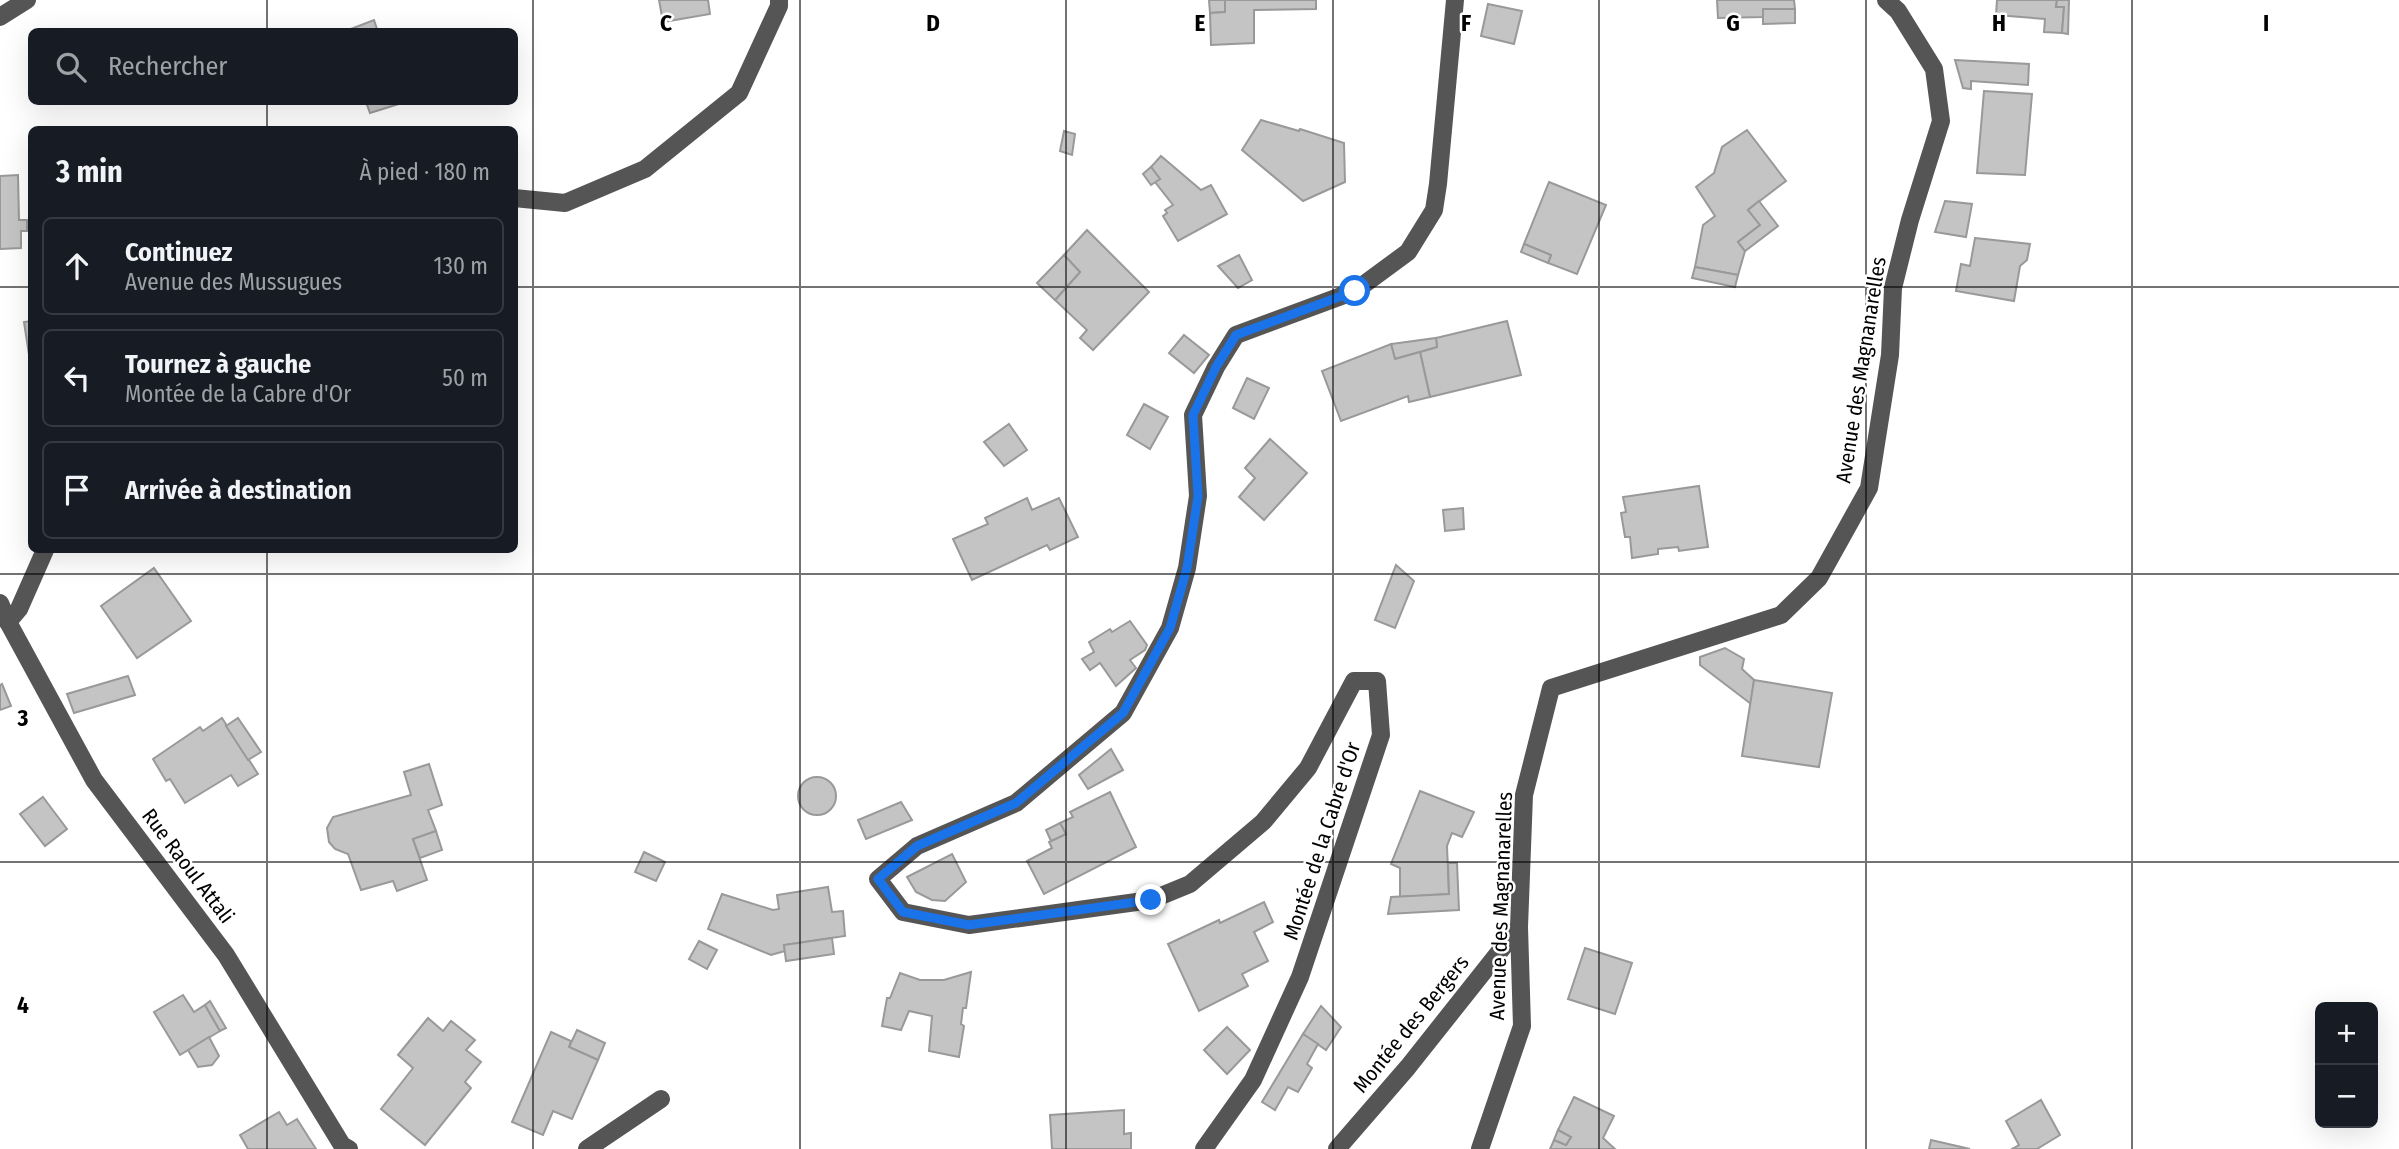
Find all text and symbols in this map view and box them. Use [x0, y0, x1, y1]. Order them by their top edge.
text: C [660, 9, 672, 37]
text: D [926, 9, 940, 37]
text: E [1195, 9, 1206, 37]
text: F [1461, 9, 1471, 37]
text: G [1726, 9, 1740, 37]
text: H [1992, 9, 2006, 37]
text: I [2263, 9, 2269, 37]
search box [28, 28, 518, 105]
icon: search [52, 48, 90, 86]
text: Rechercher [108, 51, 227, 82]
text: 3 min [56, 154, 123, 190]
text: À pied · 180 m [360, 158, 490, 186]
text: Continuez [125, 237, 232, 268]
icon: ahead [58, 247, 96, 285]
text: 130 m [434, 252, 488, 280]
street label: Avenue des Magnanarelles [1830, 255, 1892, 485]
text: Avenue des Mussugues [125, 268, 342, 296]
route start [1339, 275, 1370, 306]
text: Tournez à gauche [125, 349, 311, 380]
icon: left [58, 359, 96, 397]
text: 50 m [442, 364, 488, 392]
text: Montée de la Cabre d'Or [125, 380, 351, 408]
icon: arrive [58, 471, 96, 509]
text: Arrivée à destination [125, 475, 352, 506]
text: 3 [17, 704, 29, 732]
street label: Montée de la Cabre d'Or [1278, 738, 1366, 943]
street label: Avenue des Magnanarelles [1484, 791, 1518, 1021]
street label: Rue Raoul Attali [136, 803, 240, 929]
route end [1135, 884, 1166, 915]
street label: Montée des Bergers [1348, 950, 1474, 1098]
text: 4 [17, 991, 29, 1019]
map controls [2315, 1002, 2378, 1128]
button: + [2315, 1002, 2378, 1065]
button: − [2315, 1065, 2378, 1128]

